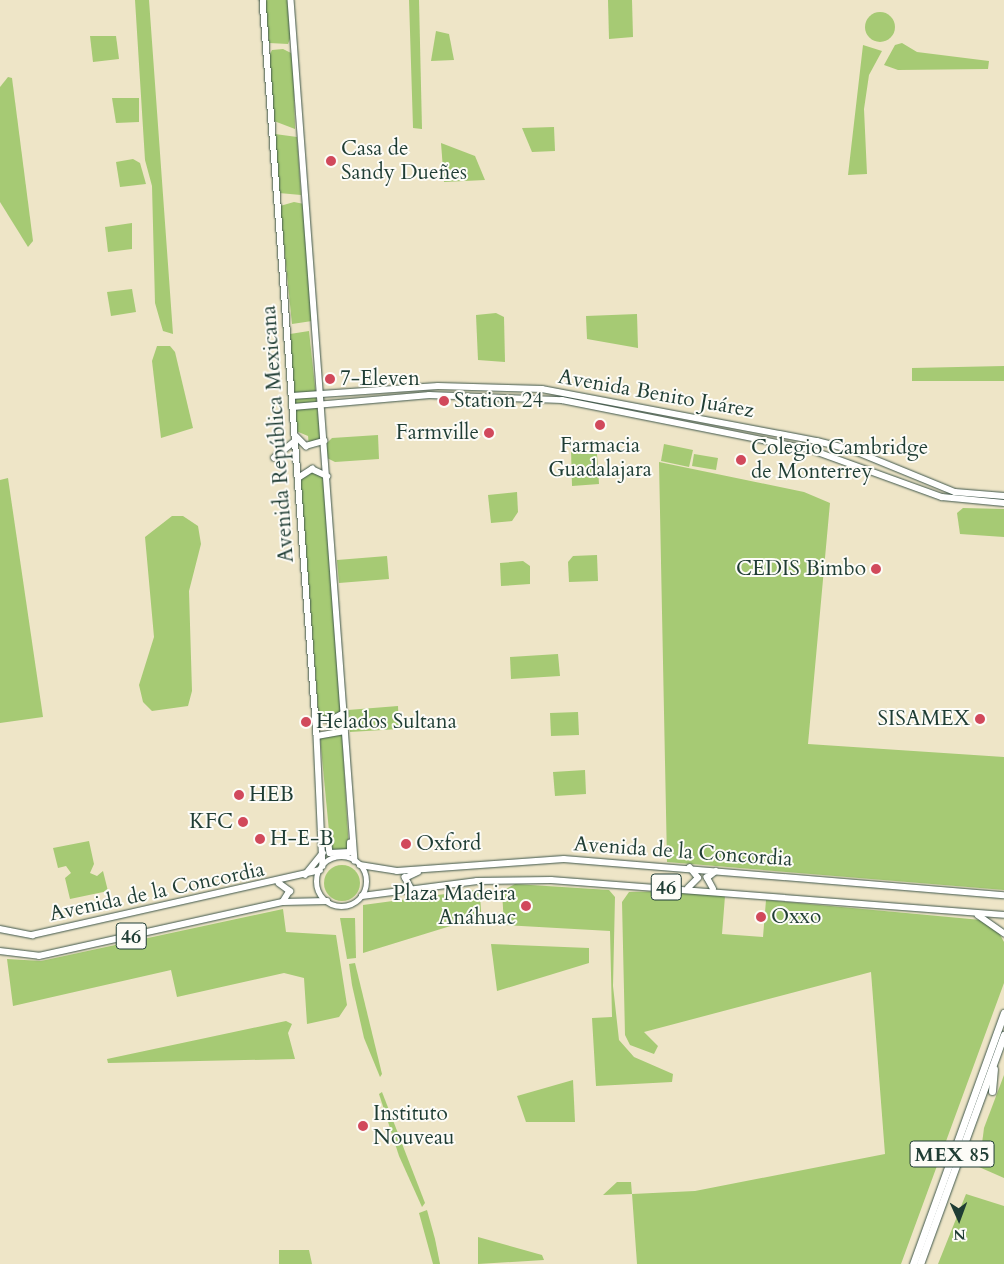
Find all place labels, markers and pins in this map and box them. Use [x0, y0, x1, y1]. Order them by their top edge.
place label: Casa de Sandy Dueñes [341, 136, 467, 186]
marker: Casa de Sandy Dueñes [325, 155, 337, 167]
place label: 7-Eleven [340, 366, 420, 392]
marker: 7-Eleven [324, 373, 336, 385]
place label: Station 24 [454, 388, 543, 414]
marker: Station 24 [438, 395, 450, 407]
marker: Farmacia Guadalajara [594, 419, 606, 431]
place label: Farmville [396, 420, 479, 446]
marker: Farmville [483, 427, 495, 439]
place label: Farmacia Guadalajara [548, 433, 652, 483]
place label: Colegio Cambridge de Monterrey [751, 435, 928, 485]
marker: Colegio Cambridge de Monterrey [735, 454, 747, 466]
place label: CEDIS Bimbo [736, 556, 866, 582]
marker: CEDIS Bimbo [870, 563, 882, 575]
place label: SISAMEX [878, 706, 970, 732]
place label: Helados Sultana [316, 709, 457, 735]
marker: SISAMEX [974, 713, 986, 725]
marker: Helados Sultana [300, 716, 312, 728]
place label: HEB [249, 782, 294, 808]
marker: HEB [233, 789, 245, 801]
place label: KFC [189, 809, 233, 835]
marker: KFC [237, 816, 249, 828]
place label: H-E-B [270, 826, 334, 852]
place label: Oxford [416, 831, 481, 857]
marker: H-E-B [254, 833, 266, 845]
marker: Oxford [400, 838, 412, 850]
place label: Plaza Madeira Anáhuac [393, 881, 516, 931]
marker: Plaza Madeira Anáhuac [520, 900, 532, 912]
place label: Oxxo [771, 904, 821, 930]
marker: Oxxo [755, 911, 767, 923]
place label: Instituto Nouveau [373, 1101, 455, 1151]
marker: Instituto Nouveau [357, 1120, 369, 1132]

